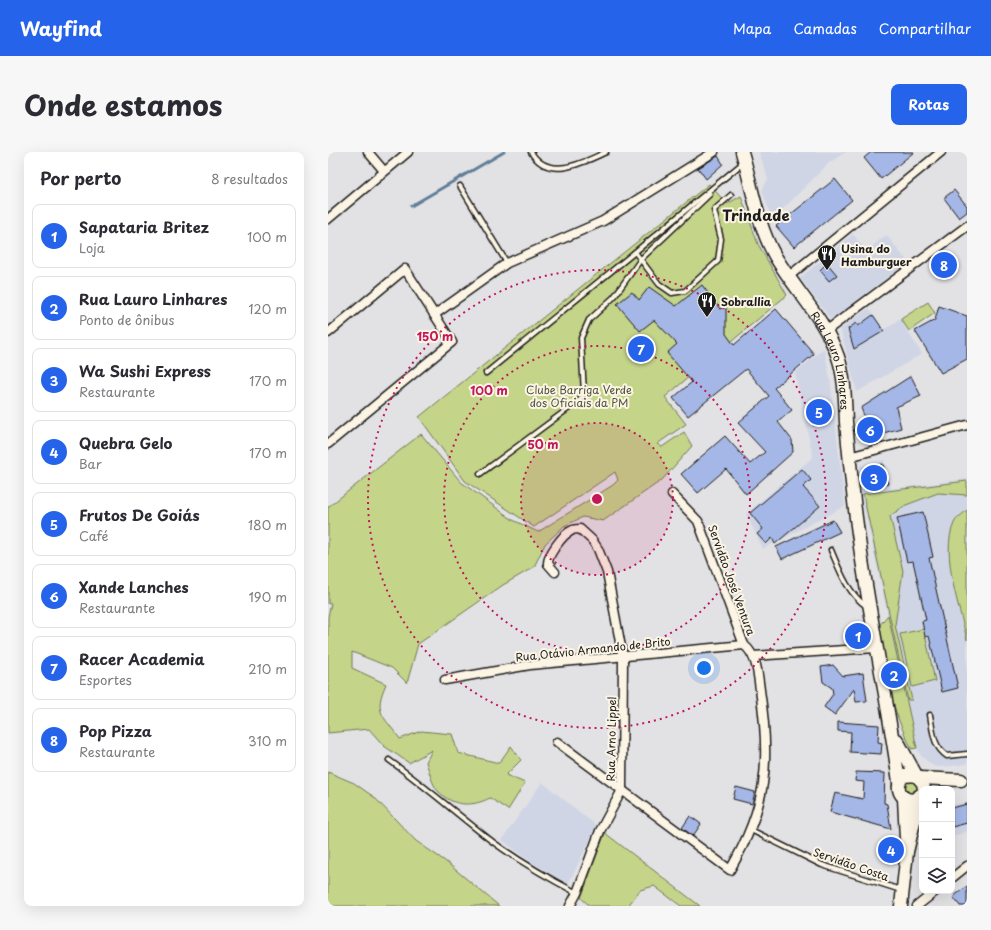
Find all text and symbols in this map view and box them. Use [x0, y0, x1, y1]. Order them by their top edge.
text: Wayfind [20, 14, 102, 42]
text: Mapa [733, 18, 771, 39]
text: Camadas [793, 18, 857, 39]
text: Compartilhar [879, 18, 971, 39]
text: Onde estamos [24, 83, 223, 126]
button: Rotas [891, 84, 967, 125]
text: Por perto [40, 165, 121, 191]
text: 8 resultados [211, 169, 288, 188]
district label: Trindade [722, 203, 790, 226]
text: Sapataria Britez [79, 215, 209, 238]
text: 1 [51, 227, 57, 246]
text: 100 m [247, 227, 287, 246]
text: Loja [79, 238, 105, 257]
place label: Usina do Hamburguer [841, 240, 912, 270]
restaurant icon: Usina do Hamburguer [816, 243, 838, 271]
pin: 8 [931, 250, 957, 280]
text: Rua Lauro Linhares [79, 287, 227, 310]
restaurant icon: Sobrallia [696, 290, 718, 318]
place label: Sobrallia [721, 293, 772, 310]
text: 2 [49, 299, 59, 318]
text: 120 m [248, 299, 287, 318]
street label: Rua Lauro Linhares [807, 307, 854, 410]
text: Ponto de ônibus [79, 310, 174, 329]
text: 150 m [417, 327, 453, 345]
pin: 7 [628, 334, 654, 364]
text: Wa Sushi Express [79, 359, 211, 382]
text: 3 [50, 371, 58, 390]
text: 170 m [249, 371, 287, 390]
text: 100 m [470, 381, 508, 399]
park label: Clube Barriga Verde dos Oficiais da PM [526, 381, 632, 411]
text: Restaurante [79, 382, 155, 401]
pin: 5 [806, 397, 832, 427]
pin: 6 [857, 415, 883, 445]
text: Quebra Gelo [79, 431, 172, 454]
text: 50 m [527, 435, 559, 453]
text: 4 [50, 443, 58, 462]
text: 170 m [249, 443, 287, 462]
text: Bar [79, 454, 102, 473]
pin: 3 [861, 463, 887, 493]
centre of rings [590, 492, 604, 506]
text: Frutos De Goiás [79, 503, 200, 526]
text: 5 [50, 515, 58, 534]
text: 180 m [248, 515, 287, 534]
street label: Servidão José Ventura [704, 522, 760, 638]
text: Café [79, 526, 108, 545]
text: Xande Lanches [79, 575, 189, 598]
text: 6 [49, 587, 59, 606]
text: 190 m [248, 587, 287, 606]
text: Restaurante [79, 598, 155, 617]
pin: 1 [845, 621, 871, 651]
street label: Rua Otávio Armando de Brito [515, 632, 671, 666]
text: Racer Academia [79, 647, 205, 670]
your location [694, 658, 714, 678]
text: 7 [50, 659, 58, 678]
text: 210 m [248, 659, 287, 678]
pin: 2 [881, 660, 907, 690]
text: Esportes [79, 670, 132, 689]
street label: Rua Arno Lippel [602, 696, 620, 782]
text: Pop Pizza [79, 719, 152, 742]
text: 8 [50, 731, 58, 750]
text: 310 m [248, 731, 287, 750]
text: Restaurante [79, 742, 155, 761]
map controls [919, 786, 955, 894]
button: + [919, 786, 955, 822]
button: − [919, 822, 955, 858]
pin: 4 [878, 835, 904, 865]
street label: Servidão Costa [811, 843, 891, 885]
button: layers [919, 858, 955, 894]

